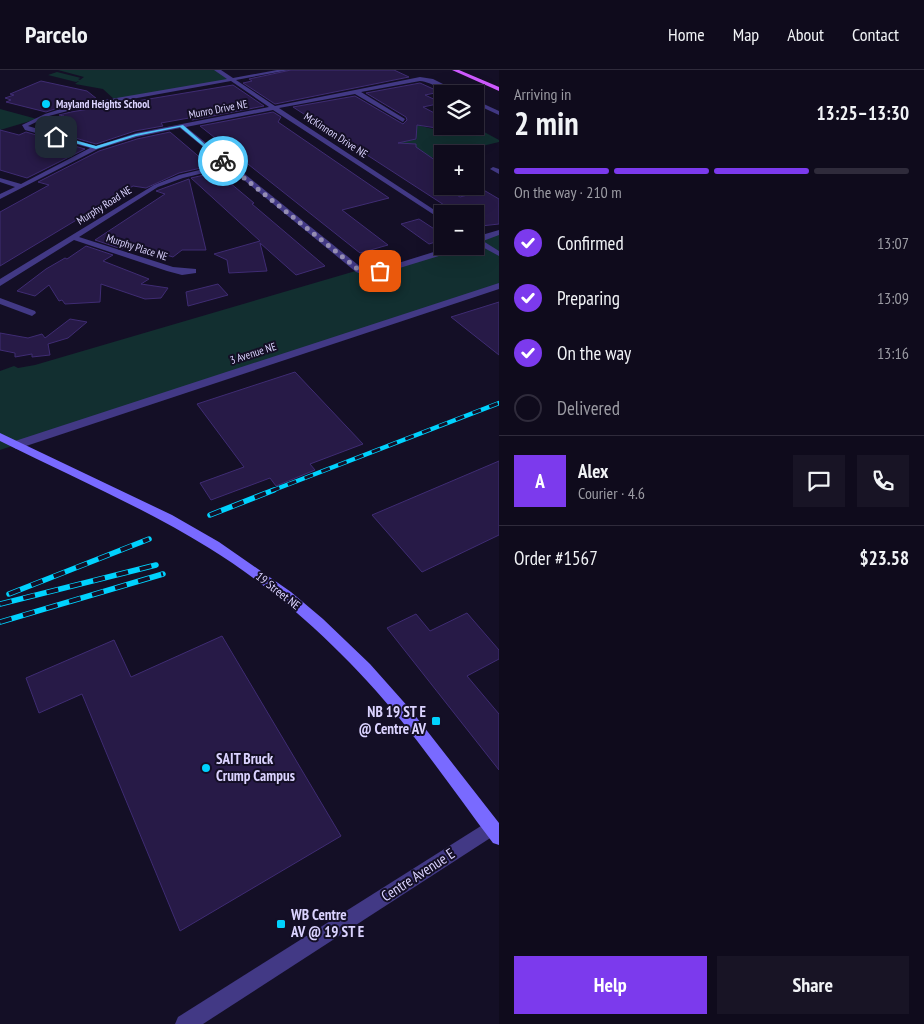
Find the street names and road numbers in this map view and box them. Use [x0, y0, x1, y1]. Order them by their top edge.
street label: Munro Drive NE [187, 96, 249, 122]
street label: McKinnon Drive NE [301, 109, 371, 161]
street label: Murphy Road NE [74, 182, 134, 227]
street label: Murphy Place NE [105, 230, 170, 264]
street label: 3 Avenue NE [228, 339, 278, 367]
street label: 19 Street NE [253, 569, 304, 613]
street label: Centre Avenue E [377, 844, 458, 905]

